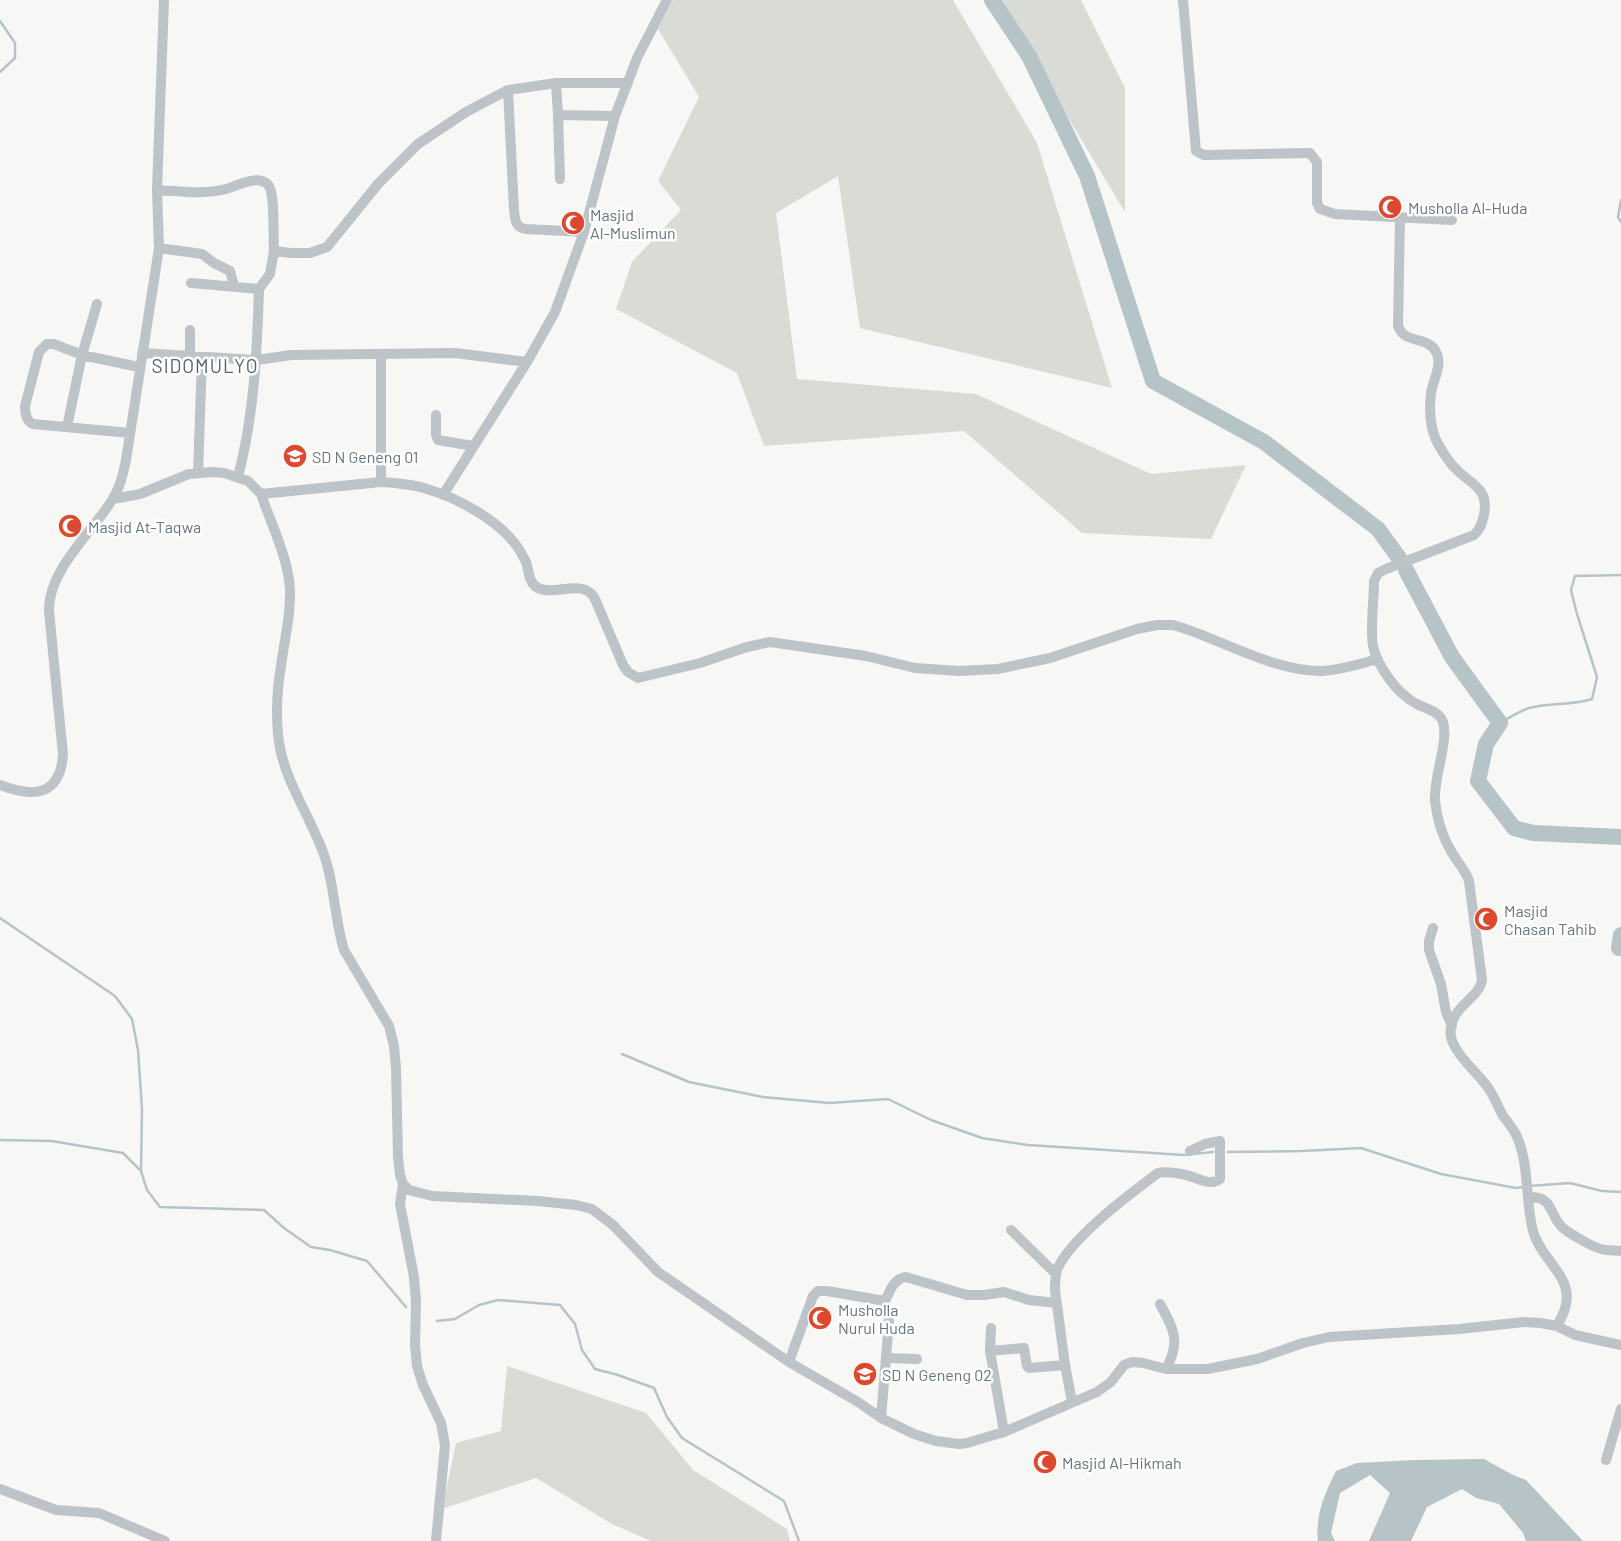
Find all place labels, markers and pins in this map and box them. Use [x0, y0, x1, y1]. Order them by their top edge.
mosque icon: Musholla Al-Huda [1377, 194, 1403, 220]
place label: Musholla Al-Huda [1408, 198, 1527, 217]
place label: Masjid Al-Muslimun [590, 205, 676, 242]
mosque icon: Masjid Al-Muslimun [560, 210, 586, 236]
school or university icon: SD N Geneng 01 [282, 443, 308, 469]
place label: SD N Geneng 01 [312, 447, 418, 466]
mosque icon: Masjid At-Taqwa [57, 513, 83, 539]
place label: Masjid At-Taqwa [88, 517, 201, 536]
place label: Masjid Chasan Tahib [1504, 901, 1597, 938]
mosque icon: Masjid Chasan Tahib [1473, 906, 1499, 932]
place label: Musholla Nurul Huda [838, 1300, 915, 1337]
mosque icon: Musholla Nurul Huda [807, 1305, 833, 1331]
school or university icon: SD N Geneng 02 [852, 1361, 878, 1387]
place label: SD N Geneng 02 [882, 1365, 992, 1384]
mosque icon: Masjid Al-Hikmah [1032, 1449, 1058, 1475]
place label: Masjid Al-Hikmah [1062, 1453, 1182, 1472]

